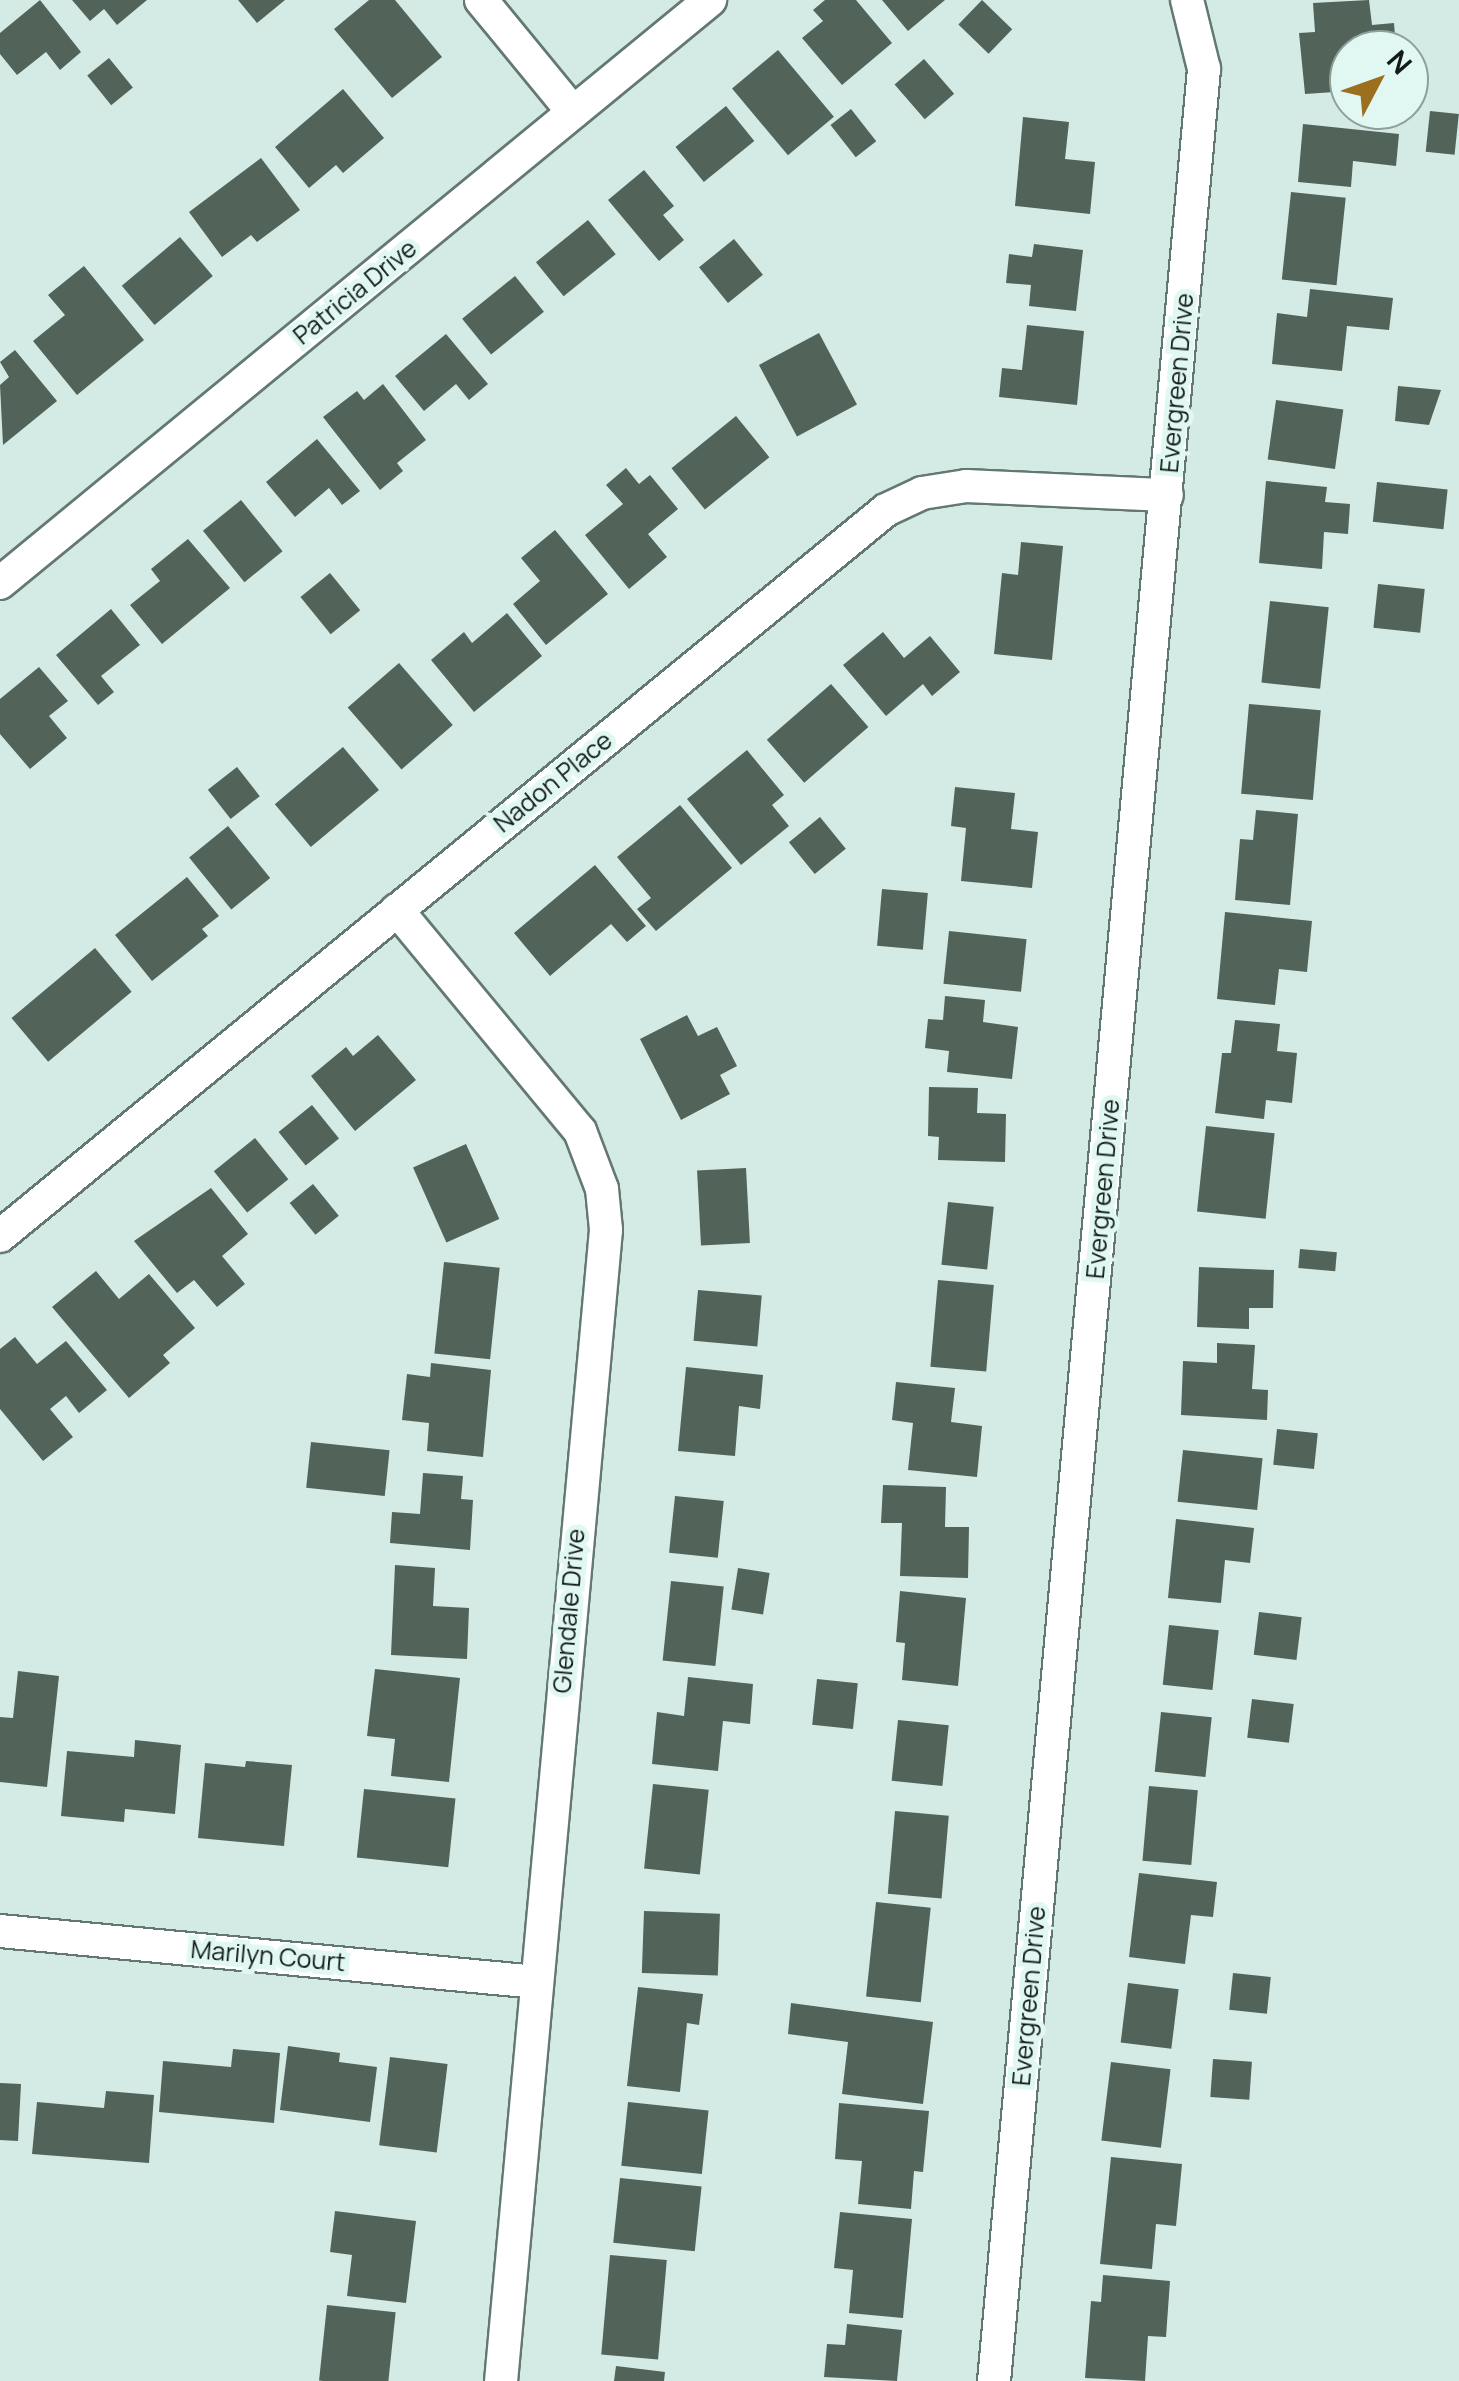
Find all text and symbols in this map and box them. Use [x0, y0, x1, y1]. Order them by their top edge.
north arrow [1329, 30, 1429, 130]
text: N [1379, 42, 1421, 82]
street label: Patricia Drive [287, 233, 423, 351]
street label: Evergreen Drive [1154, 292, 1200, 474]
street label: Nadon Place [488, 725, 618, 839]
street label: Evergreen Drive [1080, 1098, 1126, 1280]
street label: Glendale Drive [547, 1527, 591, 1695]
street label: Evergreen Drive [1006, 1905, 1052, 2087]
street label: Marilyn Court [189, 1934, 347, 1978]

